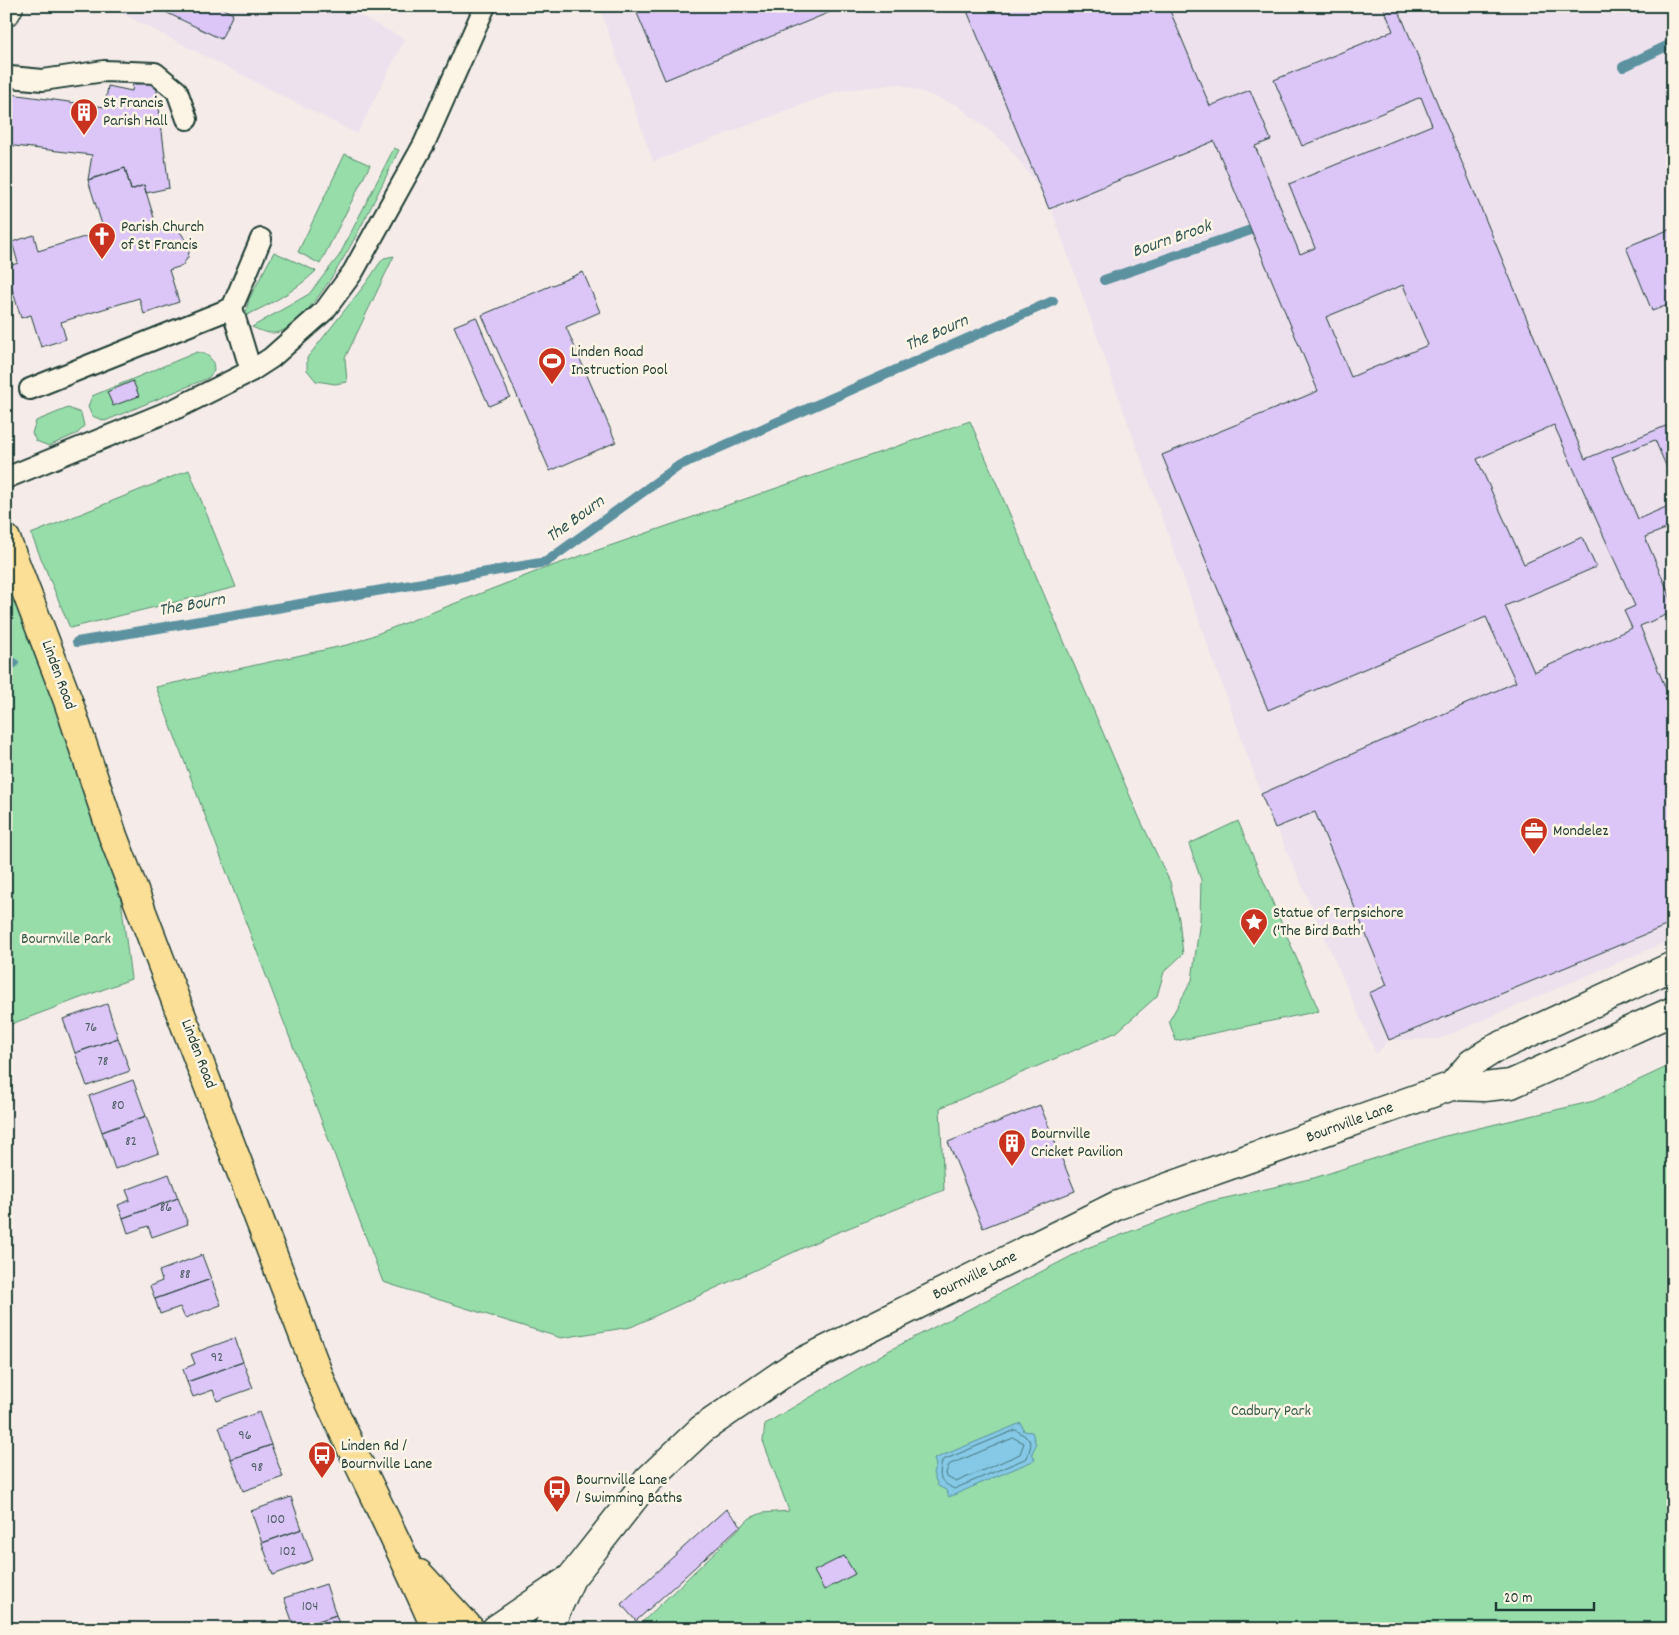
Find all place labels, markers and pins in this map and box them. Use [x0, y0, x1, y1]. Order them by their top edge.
place label: St Francis Parish Hall [103, 92, 168, 133]
building icon: St Francis Parish Hall [69, 97, 99, 136]
place label: Parish Church of St Francis [121, 216, 204, 257]
church icon: Parish Church of St Francis [87, 221, 117, 260]
place label: Linden Road Instruction Pool [571, 341, 668, 382]
sports icon: Linden Road Instruction Pool [537, 346, 567, 385]
office icon: Mondelez [1519, 816, 1549, 855]
place label: Mondelez [1553, 820, 1608, 843]
place label: Statue of Terpsichore ('The Bird Bath' [1273, 902, 1404, 943]
place icon: Statue of Terpsichore ('The Bird Bath' [1239, 907, 1269, 946]
place label: Bournville Cricket Pavilion [1031, 1123, 1123, 1164]
building icon: Bournville Cricket Pavilion [997, 1128, 1027, 1167]
place label: Linden Rd / Bournville Lane [341, 1435, 432, 1476]
bus stop icon: Linden Rd / Bournville Lane [307, 1440, 337, 1479]
place label: Bournville Lane / Swimming Baths [576, 1469, 683, 1510]
bus stop icon: Bournville Lane / Swimming Baths [542, 1474, 572, 1513]

